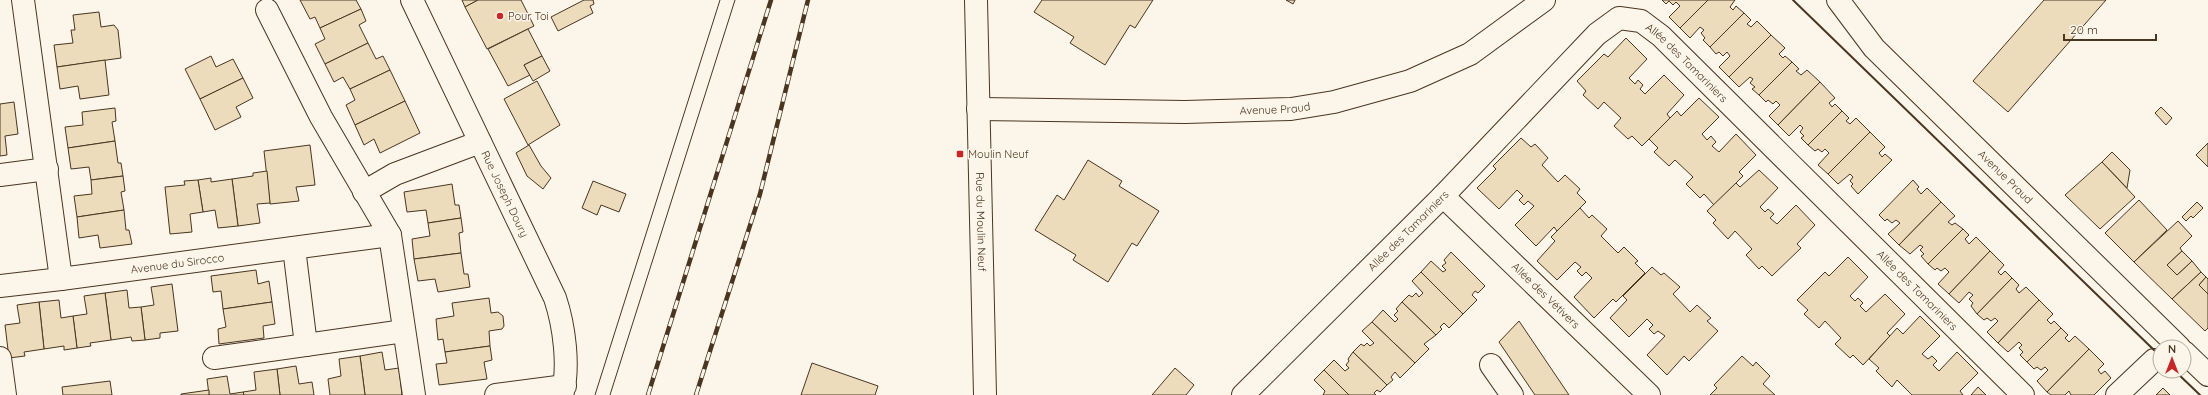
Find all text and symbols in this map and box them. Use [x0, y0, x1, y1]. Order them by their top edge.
place label: Pour Toi [508, 9, 549, 23]
marker: Pour Toi [495, 11, 505, 21]
scale bar [2064, 16, 2156, 42]
street label: Allée des Tamariniers [1643, 20, 1731, 105]
text: 20 m [2070, 22, 2098, 37]
street label: Avenue Praud [1239, 99, 1311, 117]
place label: Moulin Neuf [968, 147, 1029, 161]
street label: Avenue Praud [1975, 147, 2036, 207]
street label: Rue Joseph Doury [478, 148, 532, 239]
marker: Moulin Neuf [955, 149, 965, 159]
street label: Rue du Moulin Neuf [973, 172, 989, 272]
street label: Allée des Tamariniers [1365, 187, 1452, 274]
street label: Allée des Tamariniers [1874, 247, 1961, 333]
street label: Avenue du Sirocco [130, 250, 225, 277]
street label: Allée des Vétivers [1509, 259, 1583, 331]
north arrow [2152, 339, 2192, 379]
text: N [2168, 342, 2176, 356]

